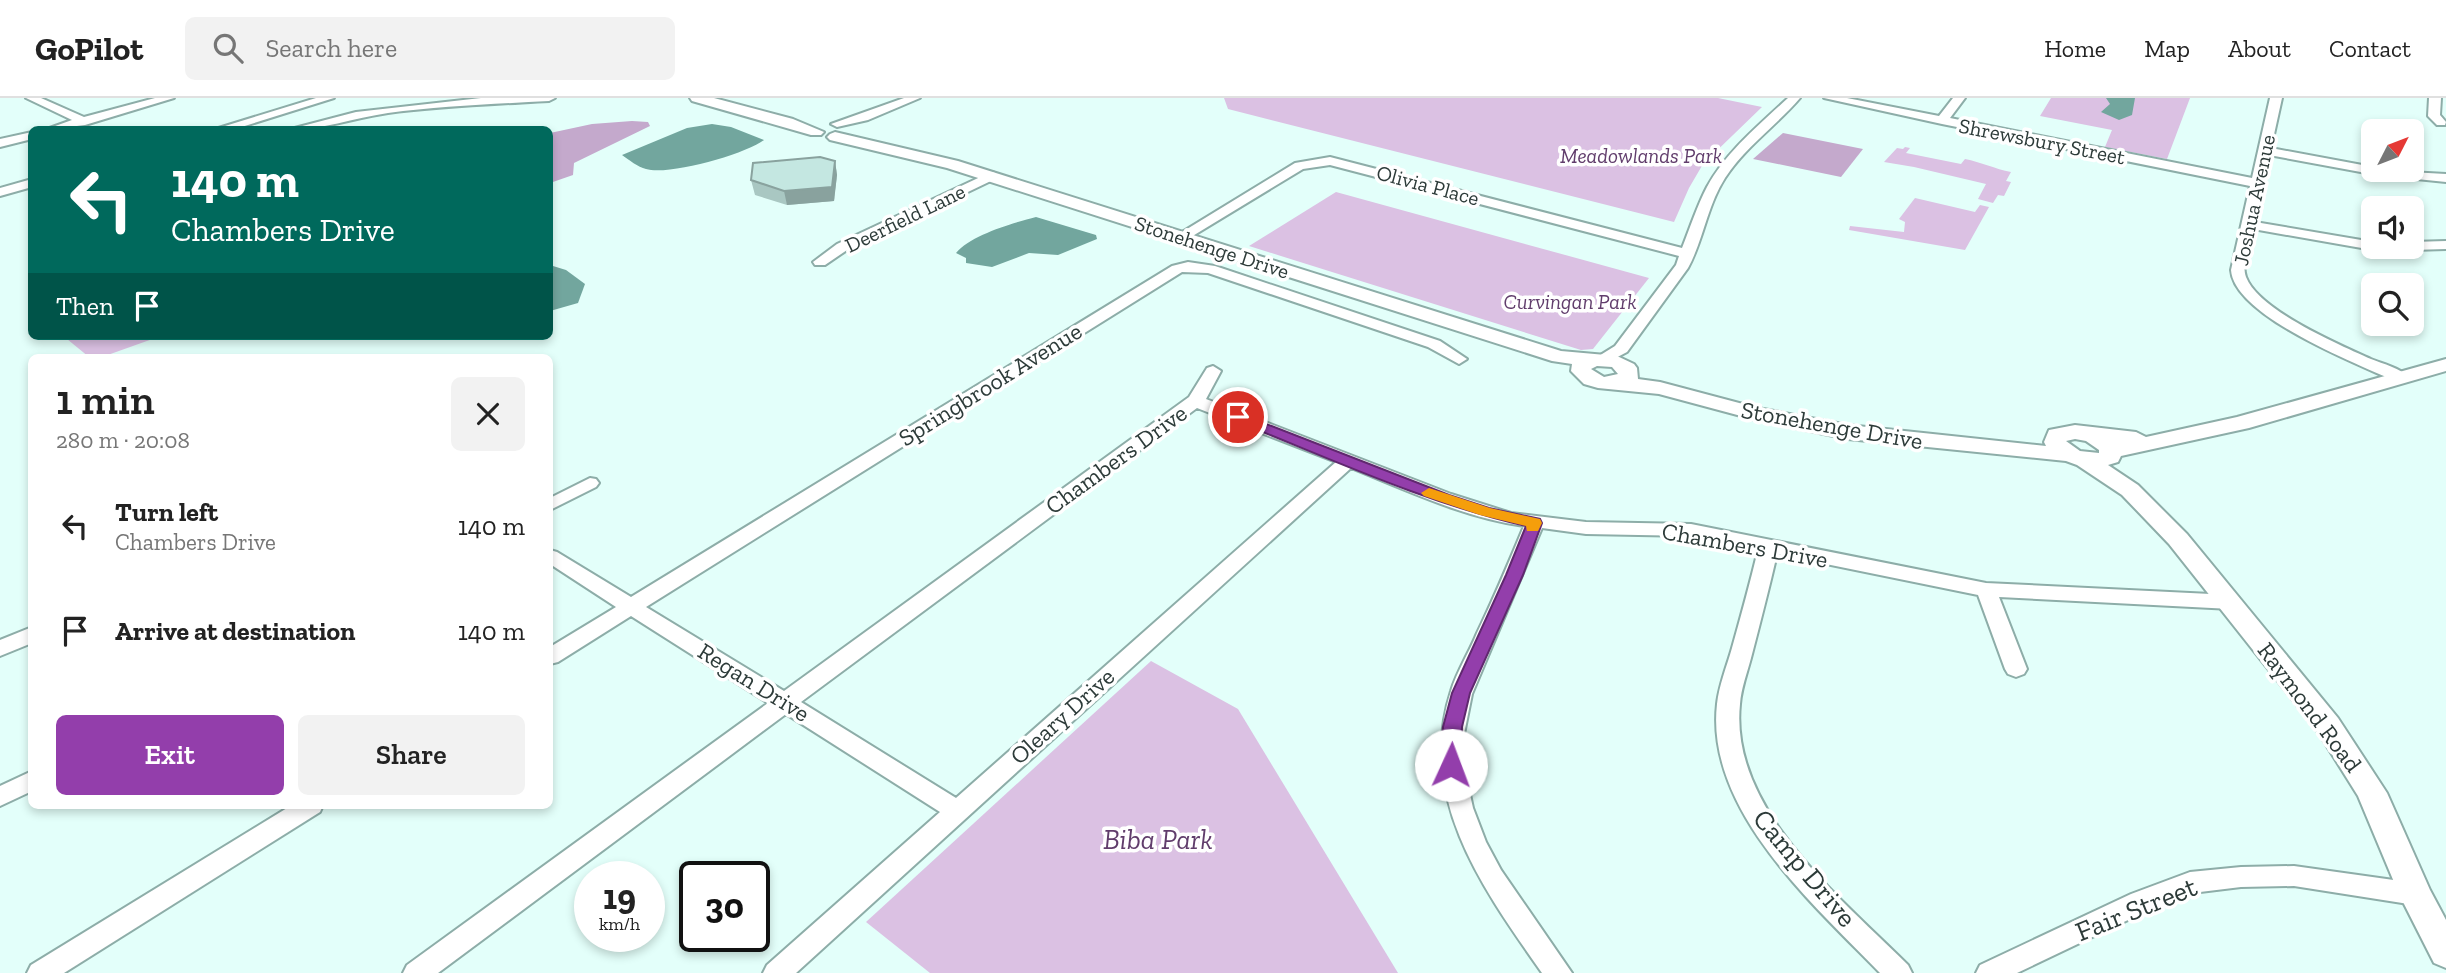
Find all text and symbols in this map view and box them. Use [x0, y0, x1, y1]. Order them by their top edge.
search box [185, 17, 675, 80]
text: GoPilot [35, 29, 143, 68]
icon: search [209, 29, 247, 67]
text: Search here [265, 32, 397, 64]
text: Home [2044, 34, 2106, 63]
text: Map [2144, 34, 2190, 63]
text: About [2228, 34, 2291, 63]
text: Contact [2329, 34, 2411, 63]
street label: Shrewsbury Street [1957, 113, 2127, 169]
north arrow [2361, 119, 2424, 182]
map controls [2361, 119, 2424, 336]
street label: Joshua Avenue [2228, 132, 2280, 268]
park label: Meadowlands Park [1560, 143, 1722, 168]
text: 140 m [171, 151, 299, 210]
icon: left [56, 154, 147, 245]
street label: Olivia Place [1374, 159, 1482, 211]
street label: Deerfield Lane [841, 178, 969, 258]
button: sound [2361, 196, 2424, 259]
street label: Stonehenge Drive [1132, 210, 1292, 284]
text: Chambers Drive [171, 211, 395, 249]
button: search [2361, 273, 2424, 336]
icon: arrive [128, 287, 166, 325]
park label: Curvingan Park [1504, 289, 1637, 314]
text: Then [56, 290, 114, 322]
street label: Springbrook Avenue [893, 316, 1087, 452]
text: 1 min [56, 374, 155, 425]
button: close [451, 377, 525, 451]
pin [1208, 387, 1268, 447]
street label: Stonehenge Drive [1739, 395, 1925, 455]
street label: Chambers Drive [1040, 398, 1192, 520]
icon: arrive [1219, 398, 1257, 436]
text: 280 m · 20:08 [56, 426, 190, 454]
text: Turn left [115, 496, 218, 528]
icon: left [56, 507, 94, 545]
text: 140 m [458, 510, 525, 542]
street label: Chambers Drive [1660, 516, 1830, 574]
text: Chambers Drive [115, 528, 276, 556]
icon: arrive [56, 612, 94, 650]
text: Arrive at destination [115, 615, 355, 647]
text: 140 m [458, 615, 525, 647]
street label: Regan Drive [693, 636, 815, 728]
street label: Raymond Road [2252, 636, 2368, 778]
street label: Oleary Drive [1004, 662, 1120, 770]
button: Exit [56, 715, 284, 795]
button: Share [298, 715, 525, 795]
position arrow [1414, 728, 1488, 802]
street label: Camp Drive [1746, 802, 1864, 934]
park label: Biba Park [1103, 823, 1213, 856]
speed limit sign: 30 [679, 861, 770, 952]
street label: Fair Street [2070, 869, 2202, 948]
text: 19 [603, 876, 636, 918]
text: km/h [599, 913, 640, 935]

